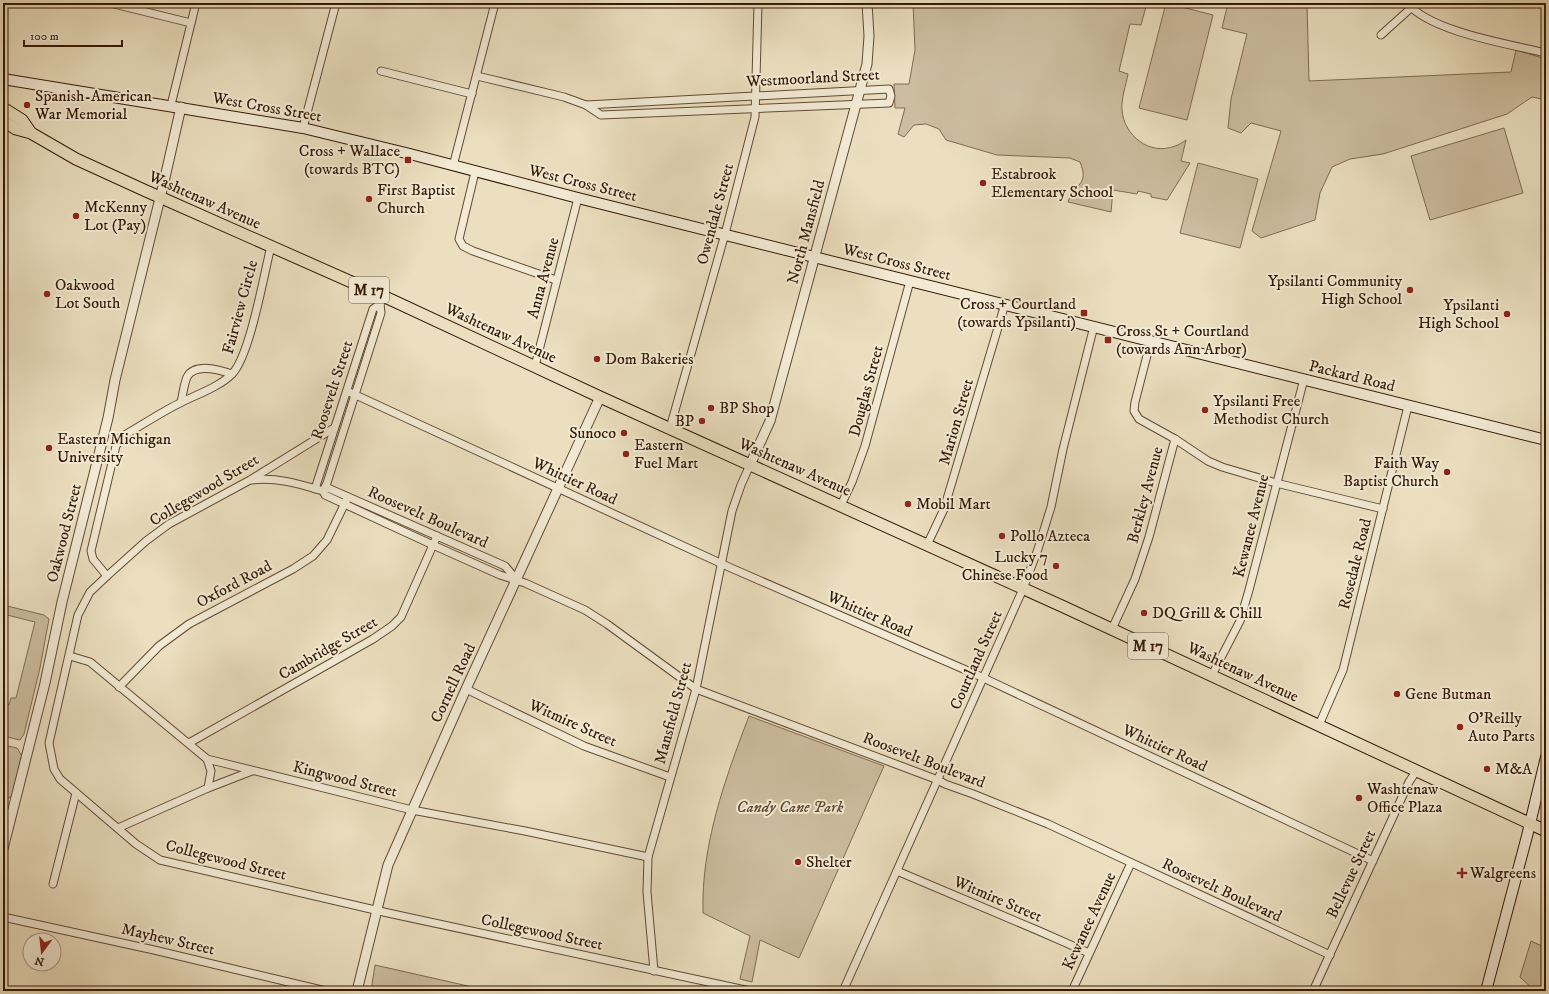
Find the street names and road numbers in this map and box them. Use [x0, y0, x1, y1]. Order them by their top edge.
street label: Westmoorland Street [745, 65, 880, 92]
street label: West Cross Street [210, 87, 323, 126]
street label: West Cross Street [526, 160, 639, 206]
street label: Owendale Street [692, 161, 738, 267]
street label: Washtenaw Avenue [145, 166, 265, 234]
street label: North Mansfield [782, 178, 830, 286]
street label: Anna Avenue [523, 235, 564, 321]
street label: West Cross Street [840, 239, 953, 285]
street label: Fairview Circle [218, 257, 262, 356]
road number: M 17 [349, 277, 389, 303]
street label: Washtenaw Avenue [441, 298, 560, 368]
street label: Roosevelt Street [307, 338, 357, 442]
street label: Douglas Street [844, 343, 888, 439]
street label: Packard Road [1307, 356, 1397, 396]
street label: Marion Street [934, 377, 978, 467]
street label: Washtenaw Avenue [735, 433, 855, 501]
street label: Berkley Avenue [1123, 444, 1168, 545]
street label: Collegewood Street [146, 449, 262, 531]
street label: Whittier Road [529, 452, 621, 509]
street label: Kewanee Avenue [1228, 472, 1274, 580]
street label: Roosevelt Boulevard [365, 481, 491, 553]
street label: Oakwood Street [42, 482, 86, 584]
street label: Rosedale Road [1334, 516, 1376, 612]
street label: Oxford Road [193, 556, 275, 612]
street label: Whittier Road [823, 586, 916, 642]
street label: Courtland Street [945, 607, 1007, 713]
street label: Cambridge Street [275, 612, 381, 684]
road number: M 17 [1128, 633, 1168, 659]
street label: Washtenaw Avenue [1183, 637, 1302, 707]
street label: Cornell Road [426, 640, 480, 726]
street label: Mansfield Street [650, 660, 696, 766]
street label: Witmire Street [525, 694, 620, 751]
street label: Whittier Road [1119, 719, 1211, 776]
street label: Roosevelt Boulevard [860, 727, 988, 793]
street label: Kingwood Street [291, 756, 399, 802]
street label: Bellevue Street [1322, 826, 1380, 922]
street label: Collegewood Street [163, 835, 289, 885]
street label: Roosevelt Boulevard [1159, 854, 1285, 926]
street label: Kewanee Avenue [1058, 868, 1121, 973]
street label: Witmire Street [950, 871, 1045, 927]
street label: Collegewood Street [479, 909, 605, 955]
street label: Mayhew Street [119, 919, 217, 959]

